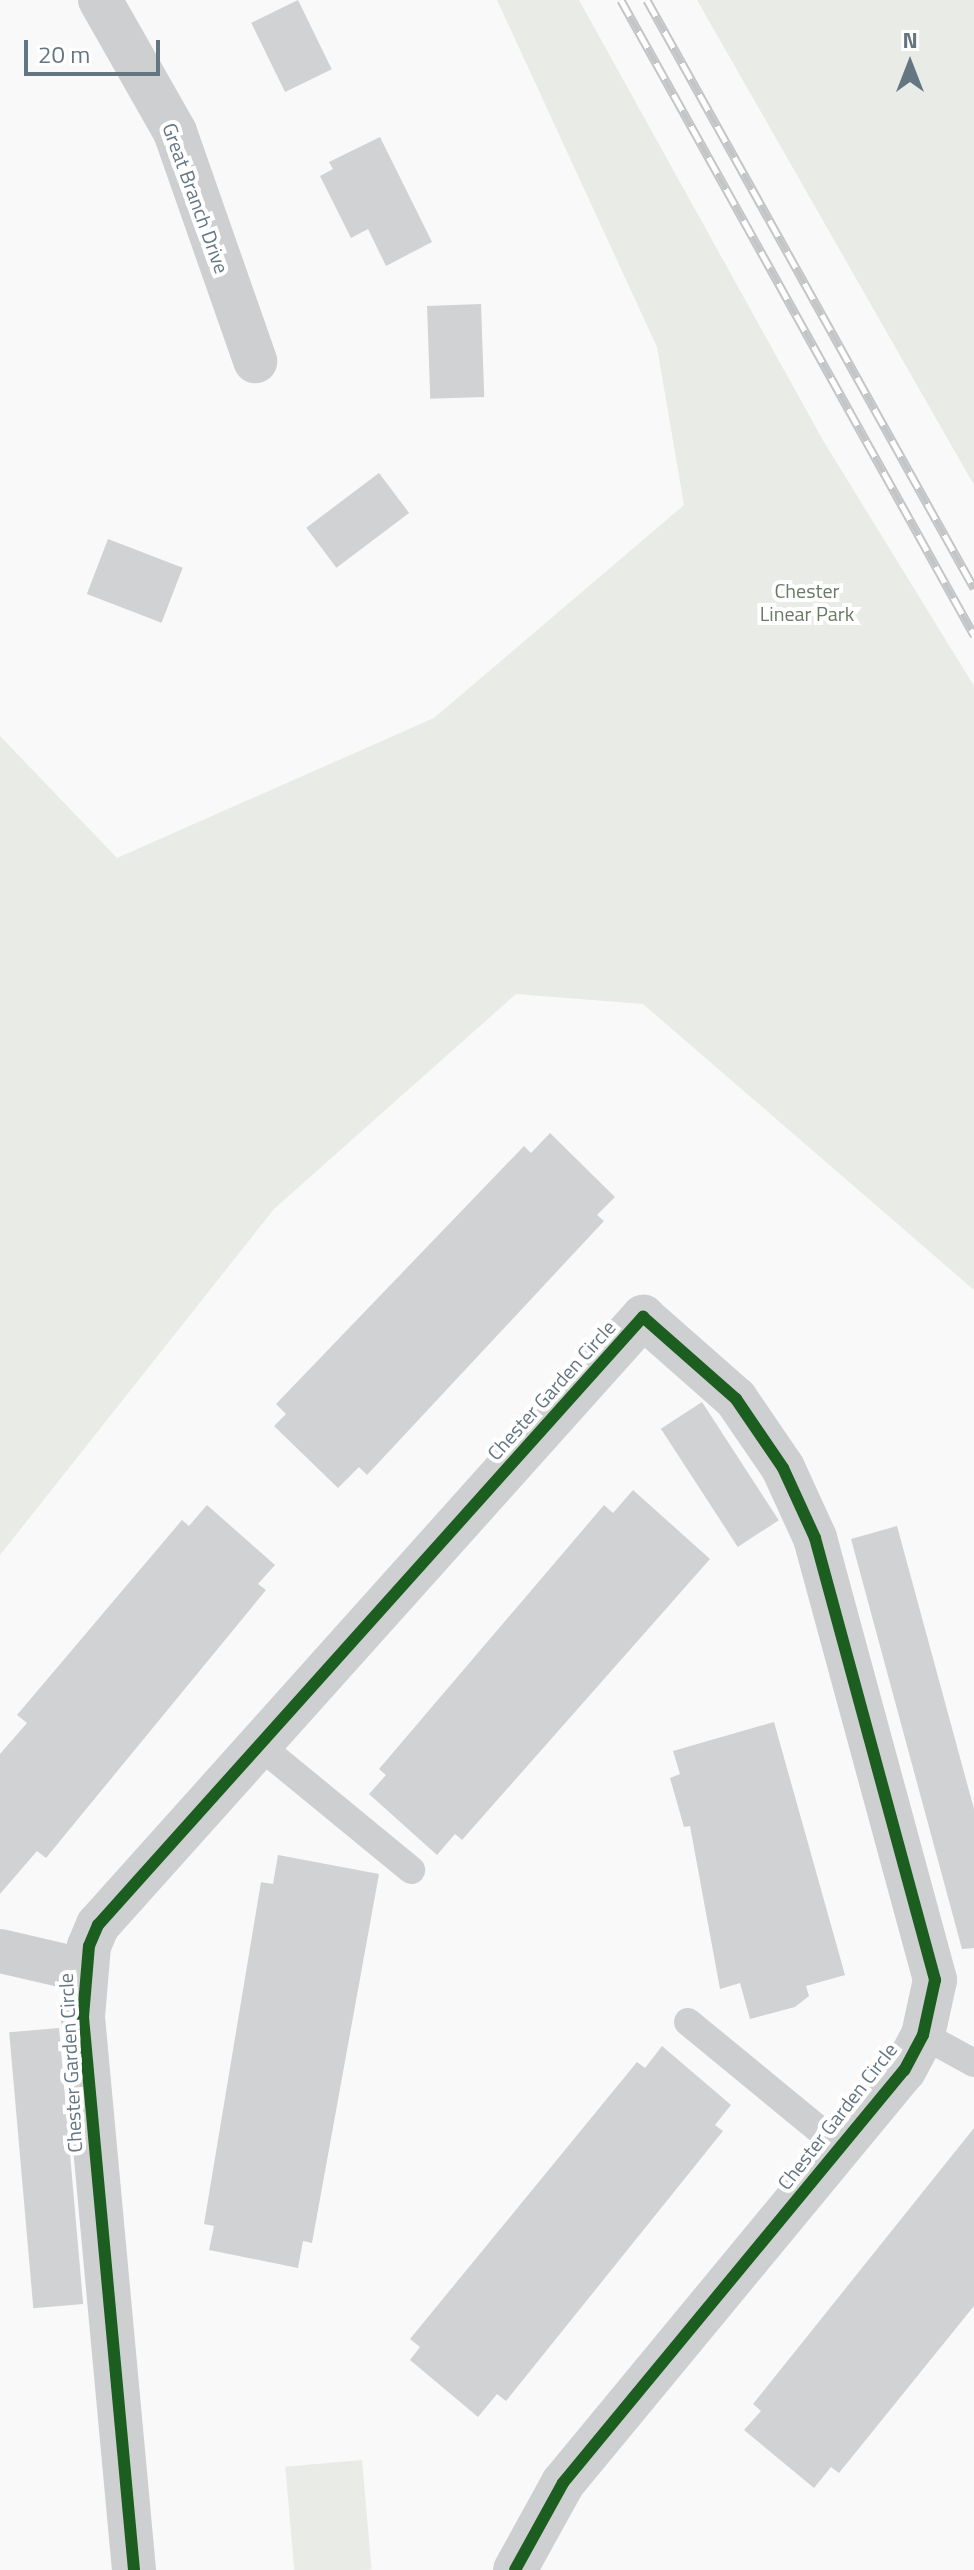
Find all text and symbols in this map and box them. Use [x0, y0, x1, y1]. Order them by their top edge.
text: N [902, 23, 918, 57]
scale bar [28, 24, 164, 74]
north arrow [870, 24, 950, 104]
text: 20 m [38, 36, 90, 72]
street label: Great Branch Drive [158, 120, 234, 276]
park label: Chester Linear Park [760, 579, 854, 626]
street label: Chester Garden Circle [482, 1315, 620, 1465]
street label: Chester Garden Circle [53, 1973, 87, 2153]
street label: Chester Garden Circle [772, 2038, 902, 2194]

